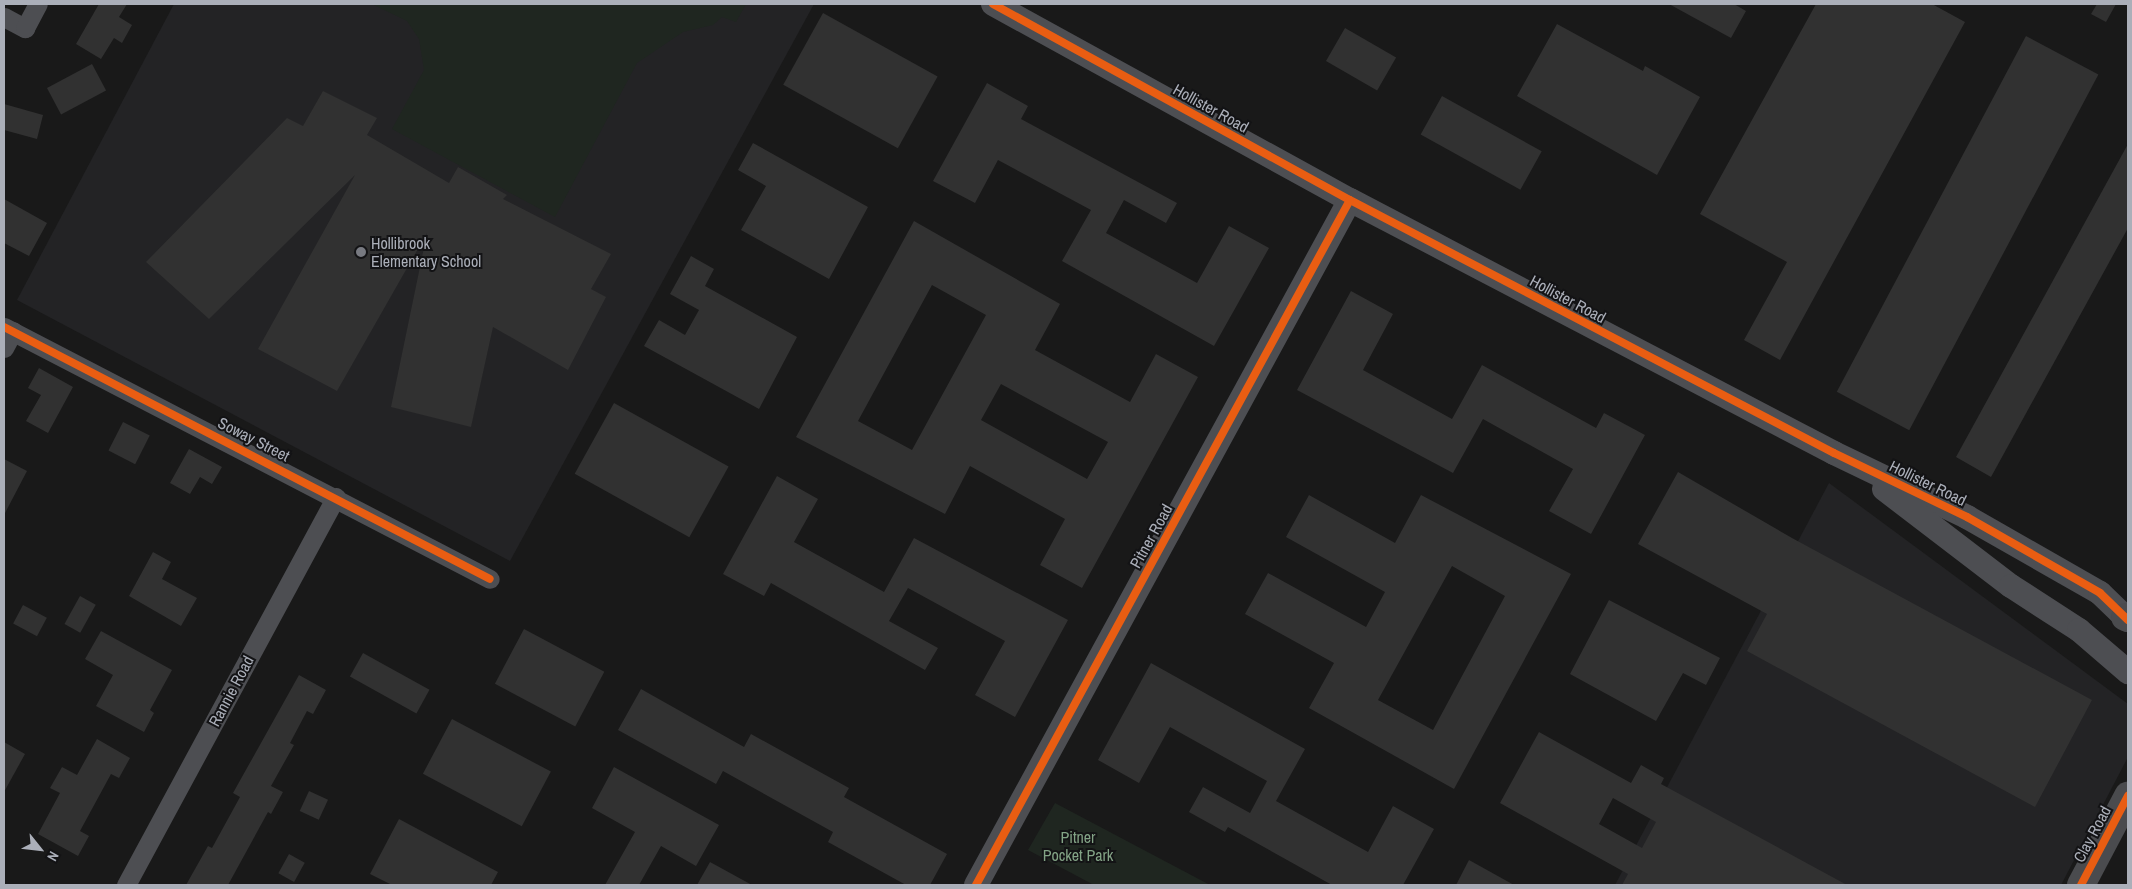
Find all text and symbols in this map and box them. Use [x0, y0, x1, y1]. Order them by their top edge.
street label: Hollister Road [1170, 79, 1252, 137]
place label: Hollibrook Elementary School [371, 233, 481, 271]
marker: Hollibrook Elementary School [355, 246, 367, 258]
street label: Hollister Road [1527, 271, 1609, 327]
street label: Soway Street [215, 413, 293, 465]
street label: Hollister Road [1886, 456, 1970, 510]
street label: Pitner Road [1126, 501, 1176, 571]
street label: Rannie Road [204, 652, 258, 730]
street label: Clay Road [2069, 802, 2115, 866]
north arrow [15, 824, 65, 874]
park label: Pitner Pocket Park [1043, 827, 1113, 865]
text: N [43, 848, 63, 864]

